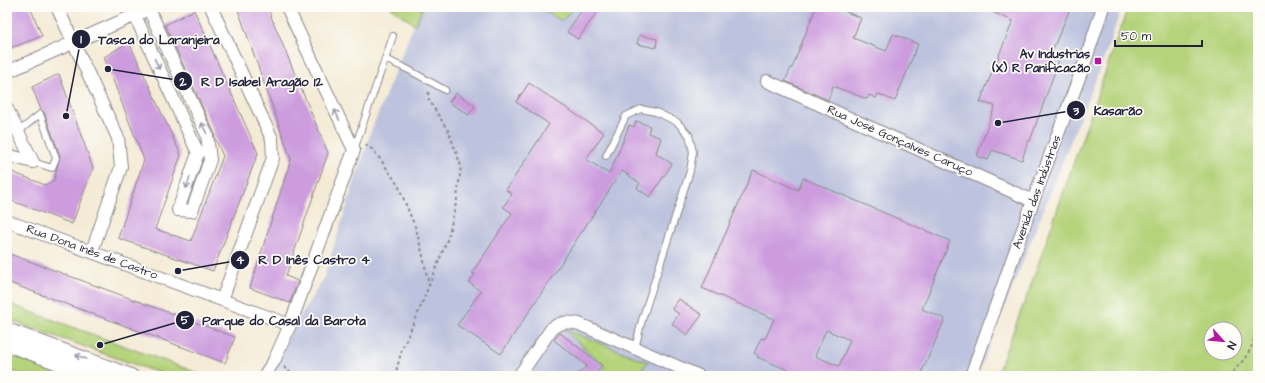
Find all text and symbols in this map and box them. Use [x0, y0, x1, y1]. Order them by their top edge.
scale bar [1115, 22, 1202, 48]
callout: Tasca do Laranjeira [71, 27, 228, 52]
text: 50 m [1121, 28, 1152, 45]
text: 1 [80, 31, 82, 48]
text: Tasca do Laranjeira [97, 31, 220, 50]
place label: Av Industrias (X) R Panificacão [991, 46, 1090, 77]
marker: Av Industrias (X) R Panificacão [1093, 56, 1103, 66]
one-way arrow [154, 57, 161, 69]
callout: R D Isabel Aragão 12 [173, 69, 331, 94]
text: R D Isabel Aragão 12 [201, 73, 323, 93]
text: 2 [179, 74, 187, 91]
callout: Kasarão [1066, 98, 1150, 123]
street label: Rua José Gonçalves Caruço [824, 101, 976, 181]
text: Kasarão [1094, 102, 1143, 120]
text: 3 [1072, 103, 1080, 120]
one-way arrow [333, 109, 340, 121]
one-way arrow [200, 123, 207, 135]
street label: Avenida das Indústrias [1009, 133, 1065, 251]
one-way arrow [183, 176, 191, 188]
street label: Rua Dona Inês de Castro [24, 220, 160, 284]
callout: R D Inês Castro 4 [230, 247, 378, 272]
text: R D Inês Castro 4 [258, 251, 370, 269]
text: 4 [236, 252, 245, 269]
callout: Parque do Casal da Barota [175, 308, 374, 333]
text: 5 [181, 312, 190, 329]
text: Parque do Casal da Barota [202, 312, 366, 331]
north arrow [1203, 321, 1243, 361]
text: N [1223, 339, 1240, 352]
one-way arrow [76, 353, 88, 361]

